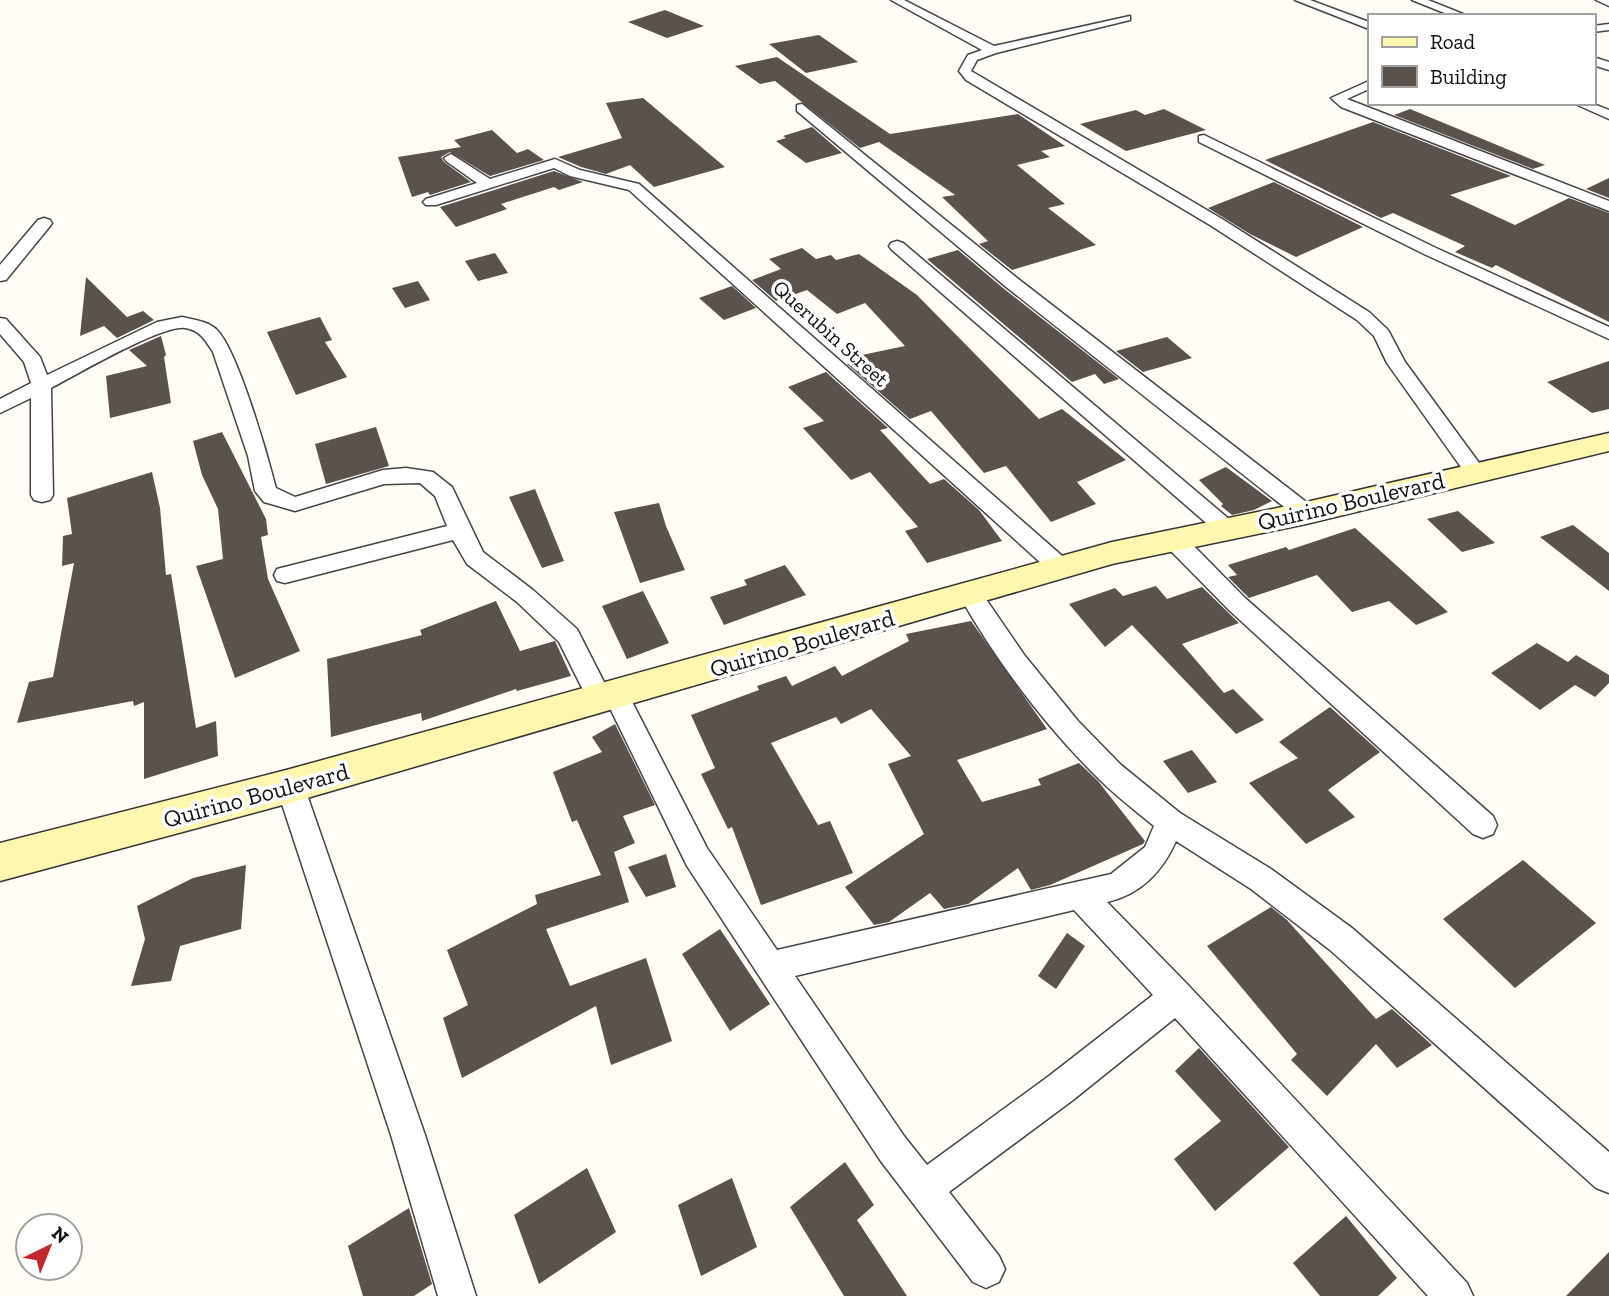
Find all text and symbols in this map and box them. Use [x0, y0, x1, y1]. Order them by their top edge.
legend [1368, 14, 1595, 105]
text: Road [1430, 29, 1476, 54]
text: Building [1430, 64, 1507, 89]
street label: Querubin Street [768, 275, 894, 392]
street label: Quirino Boulevard [1255, 465, 1447, 537]
street label: Quirino Boulevard [706, 603, 898, 683]
street label: Quirino Boulevard [160, 756, 352, 834]
north arrow [14, 1212, 84, 1282]
text: N [47, 1222, 73, 1248]

